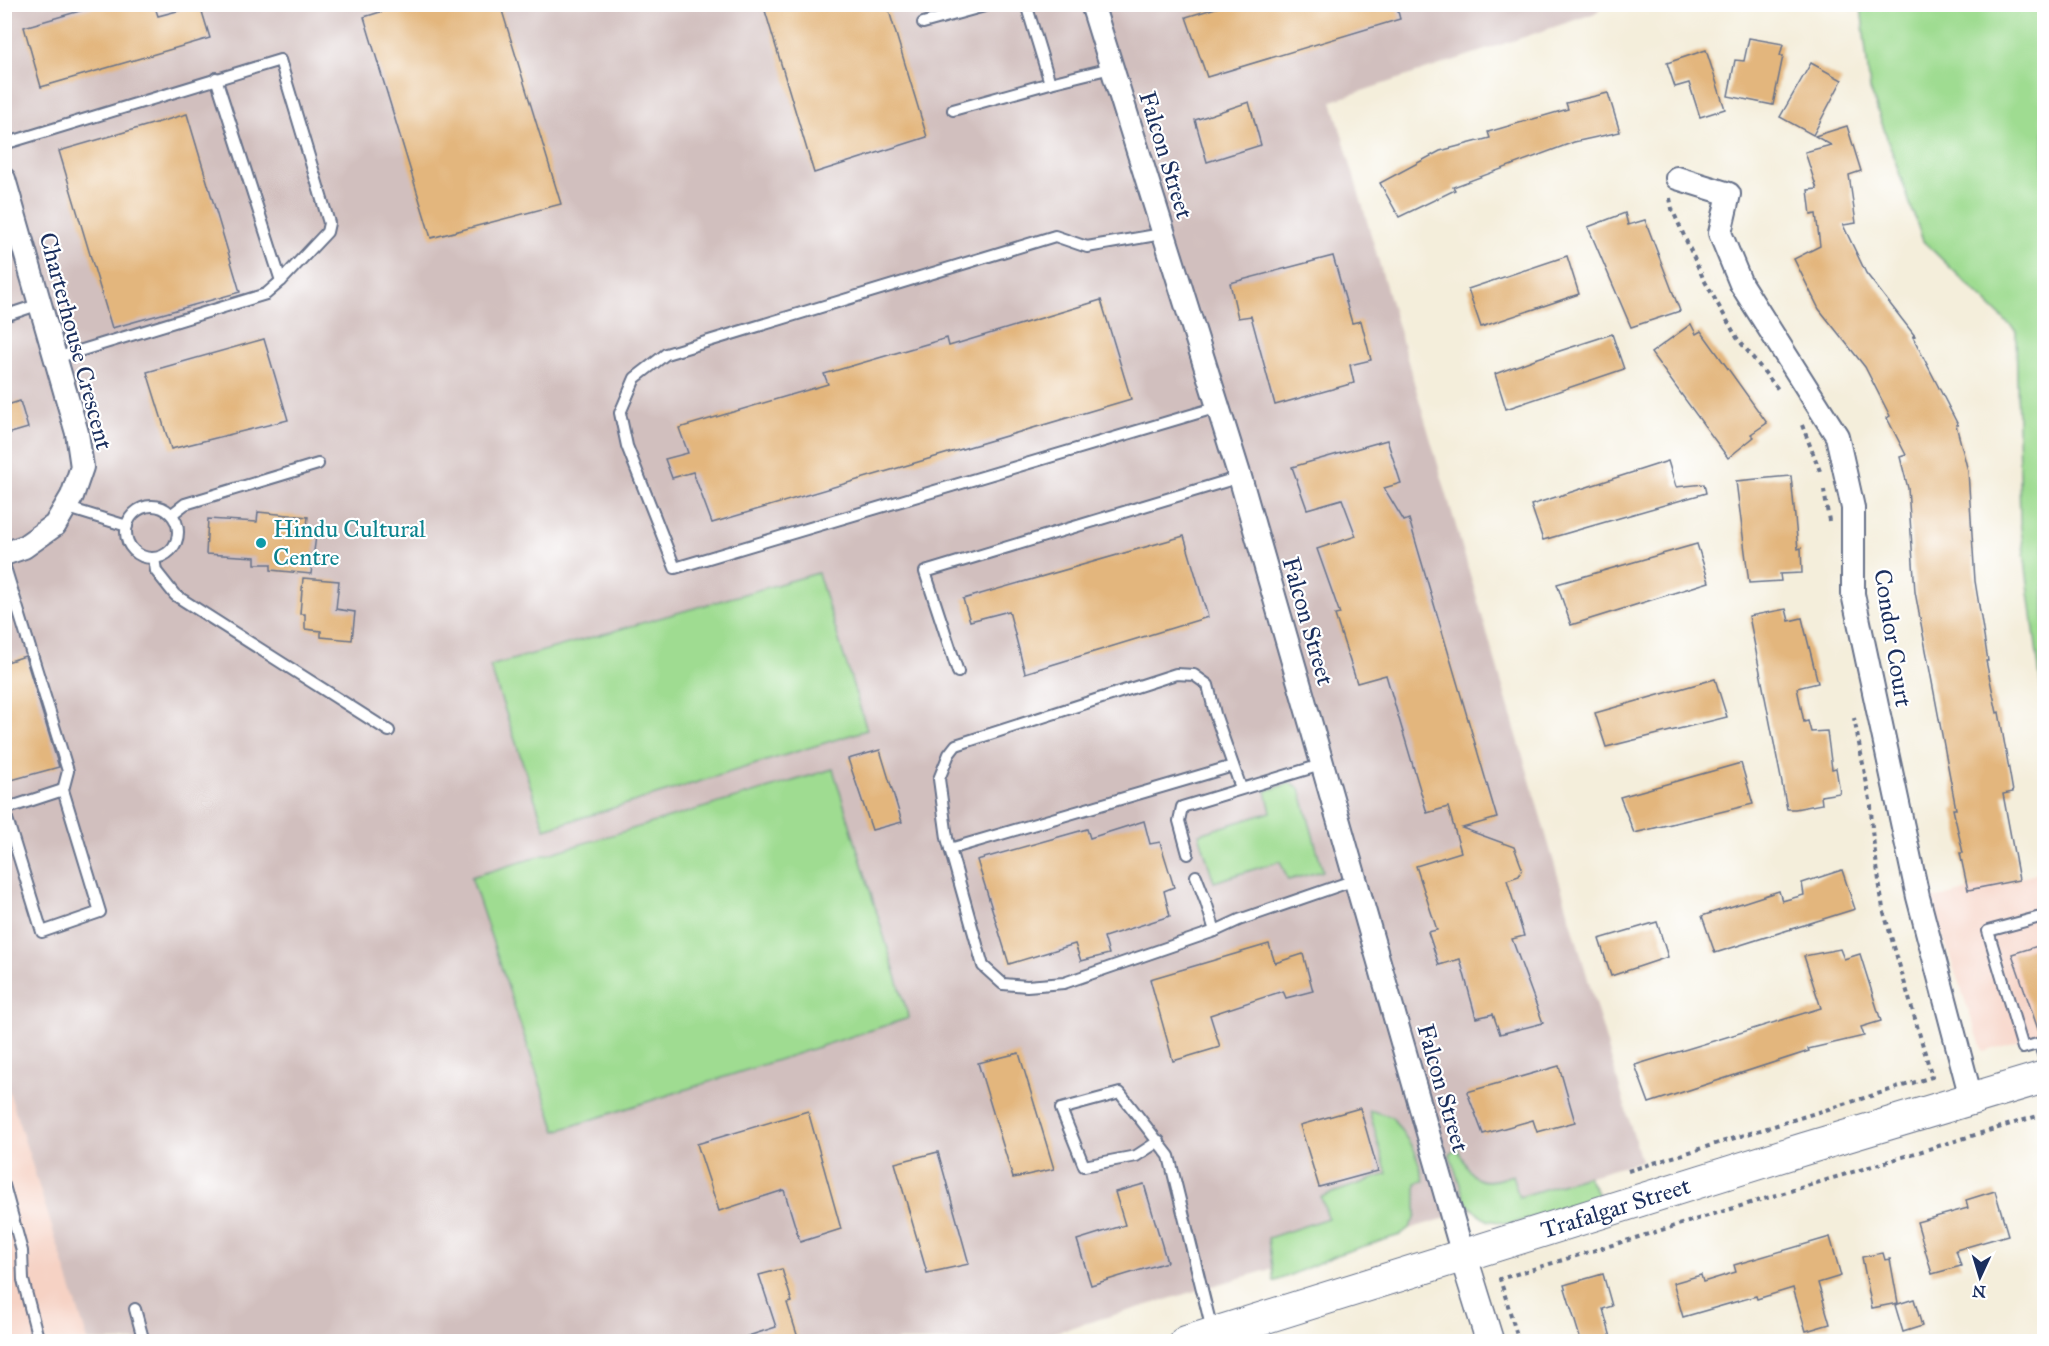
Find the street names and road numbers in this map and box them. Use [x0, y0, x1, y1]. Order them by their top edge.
street label: Falcon Street [1132, 88, 1200, 223]
street label: Charterhouse Crescent [33, 229, 120, 453]
street label: Falcon Street [1275, 553, 1341, 689]
street label: Condor Court [1867, 567, 1919, 709]
street label: Falcon Street [1410, 1020, 1476, 1156]
street label: Trafalgar Street [1537, 1170, 1694, 1245]

